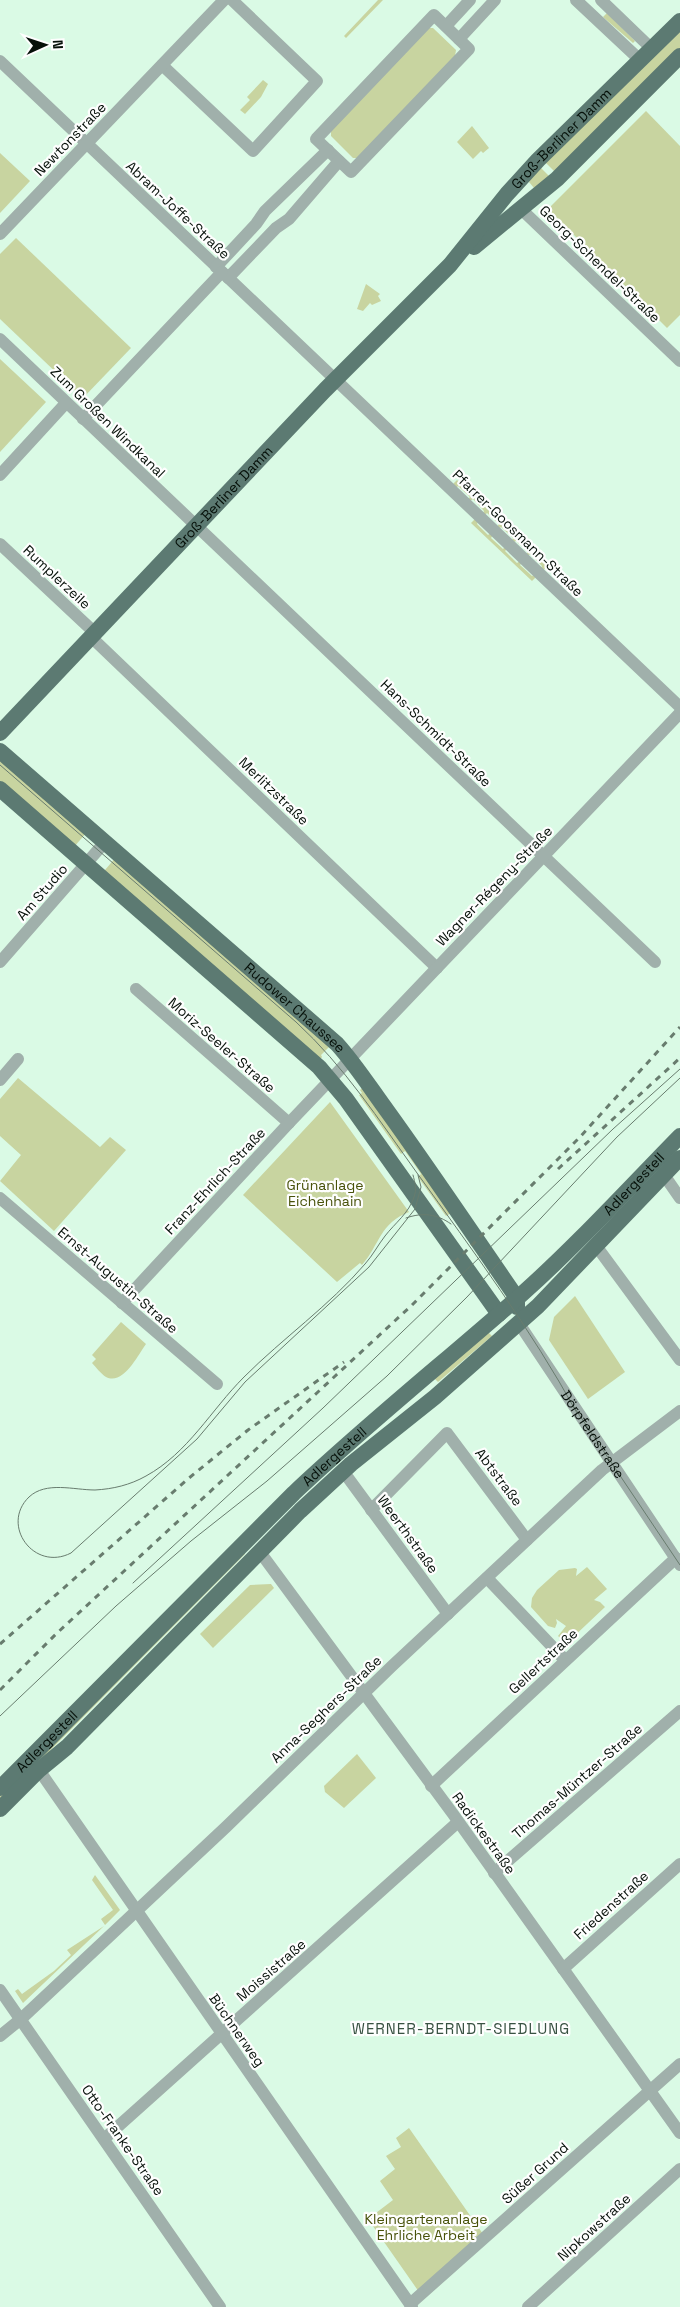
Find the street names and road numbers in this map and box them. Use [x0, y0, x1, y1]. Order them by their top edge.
street label: Groß-Berliner Damm [507, 84, 615, 193]
street label: Newtonstraße [30, 98, 110, 180]
street label: Abram-Joffe-Straße [122, 157, 234, 263]
street label: Georg-Schendel-Straße [536, 202, 664, 326]
street label: Zum Großen Windkanal [47, 362, 169, 482]
street label: Groß-Berliner Damm [171, 442, 277, 552]
street label: Pfarrer-Goosmann-Straße [449, 466, 587, 600]
street label: Rumplerzeile [19, 541, 95, 613]
street label: Hans-Schmidt-Straße [377, 675, 495, 791]
street label: Merlitzstraße [235, 753, 313, 829]
street label: Wagner-Régeny-Straße [432, 822, 556, 950]
street label: Am Studio [13, 860, 71, 924]
street label: Rudower Chaussee [241, 959, 350, 1056]
street label: Moriz-Seeler-Straße [165, 994, 279, 1096]
street label: Franz-Ehrlich-Straße [161, 1124, 269, 1238]
street label: Adlergestell [599, 1149, 668, 1219]
street label: Ernst-Augustin-Straße [54, 1223, 182, 1337]
street label: Dörpfeldstraße [557, 1387, 629, 1482]
street label: Adlergestell [298, 1423, 370, 1490]
street label: Abtstraße [471, 1444, 527, 1510]
street label: Weerthstraße [373, 1491, 443, 1577]
street label: Gellertstraße [505, 1624, 581, 1698]
street label: Anna-Seghers-Straße [267, 1651, 385, 1767]
street label: Adlergestell [12, 1706, 81, 1776]
street label: Thomas-Müntzer-Straße [508, 1720, 646, 1842]
street label: Radickestraße [448, 1789, 520, 1877]
street label: Friedenstraße [570, 1867, 652, 1943]
street label: Moissistraße [233, 1935, 309, 2005]
street label: Büchnerweg [205, 1990, 269, 2070]
street label: Otto-Franke-Straße [78, 2081, 168, 2199]
street label: Süßer Grund [498, 2138, 572, 2208]
street label: Nipkowstraße [554, 2189, 634, 2265]

